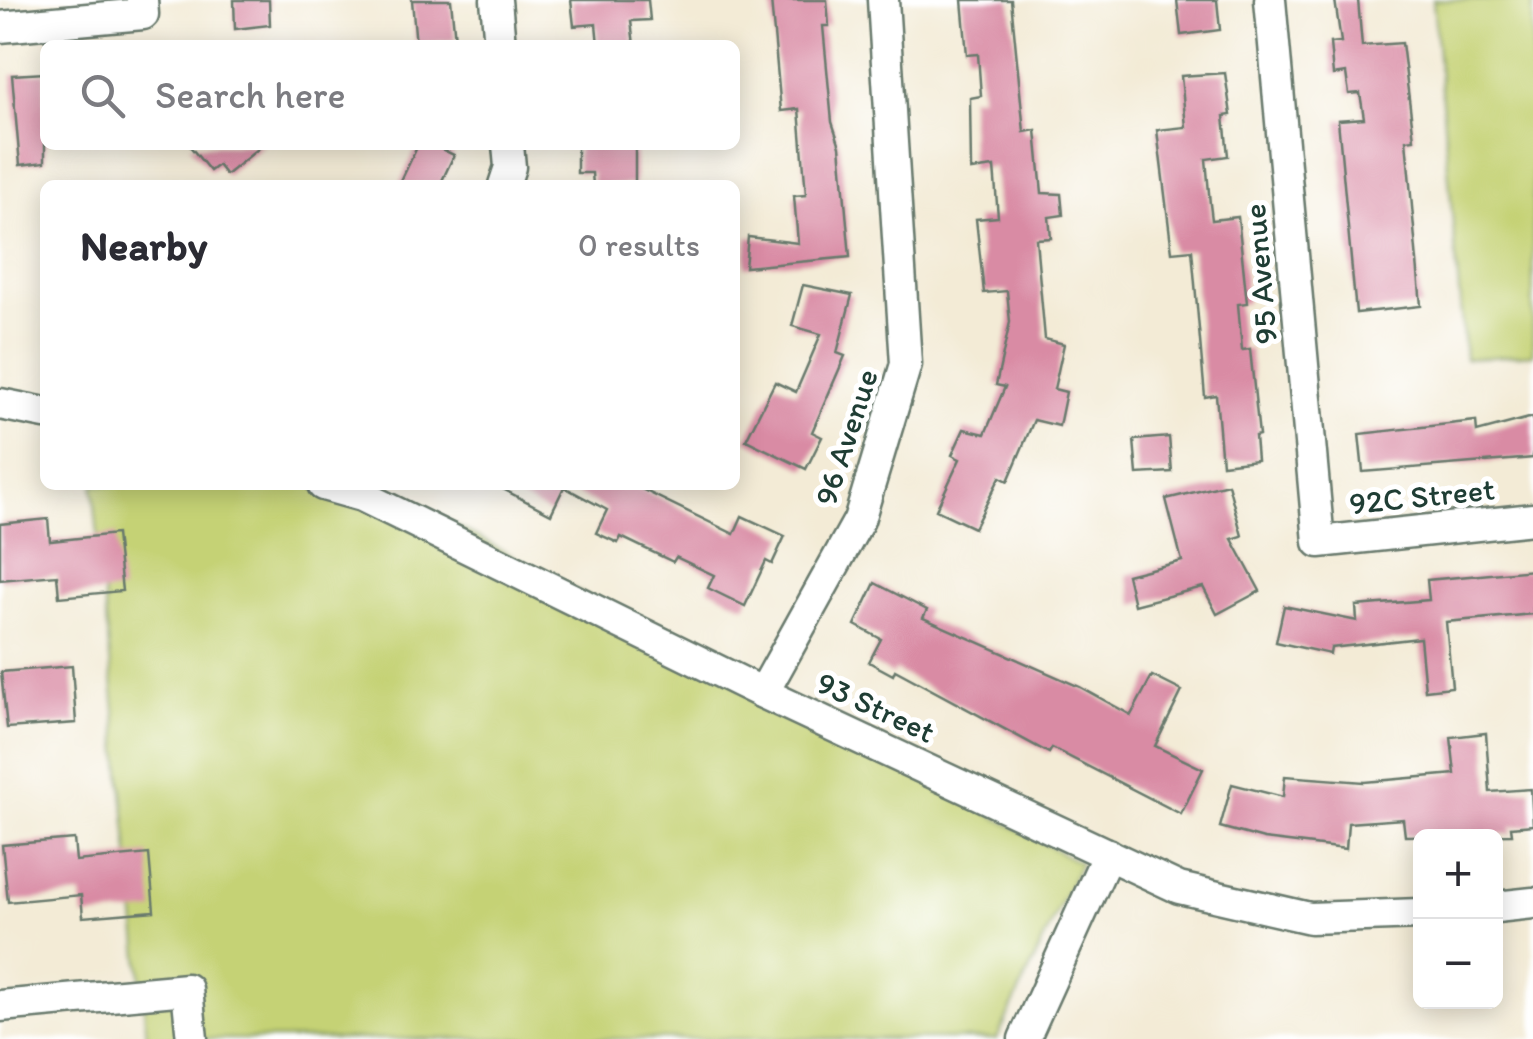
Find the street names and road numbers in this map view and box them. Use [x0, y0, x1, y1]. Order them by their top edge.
street label: 95 Avenue [1235, 202, 1285, 346]
street label: 96 Avenue [806, 364, 886, 510]
street label: 92C Street [1347, 469, 1497, 523]
street label: 93 Street [811, 663, 941, 751]

